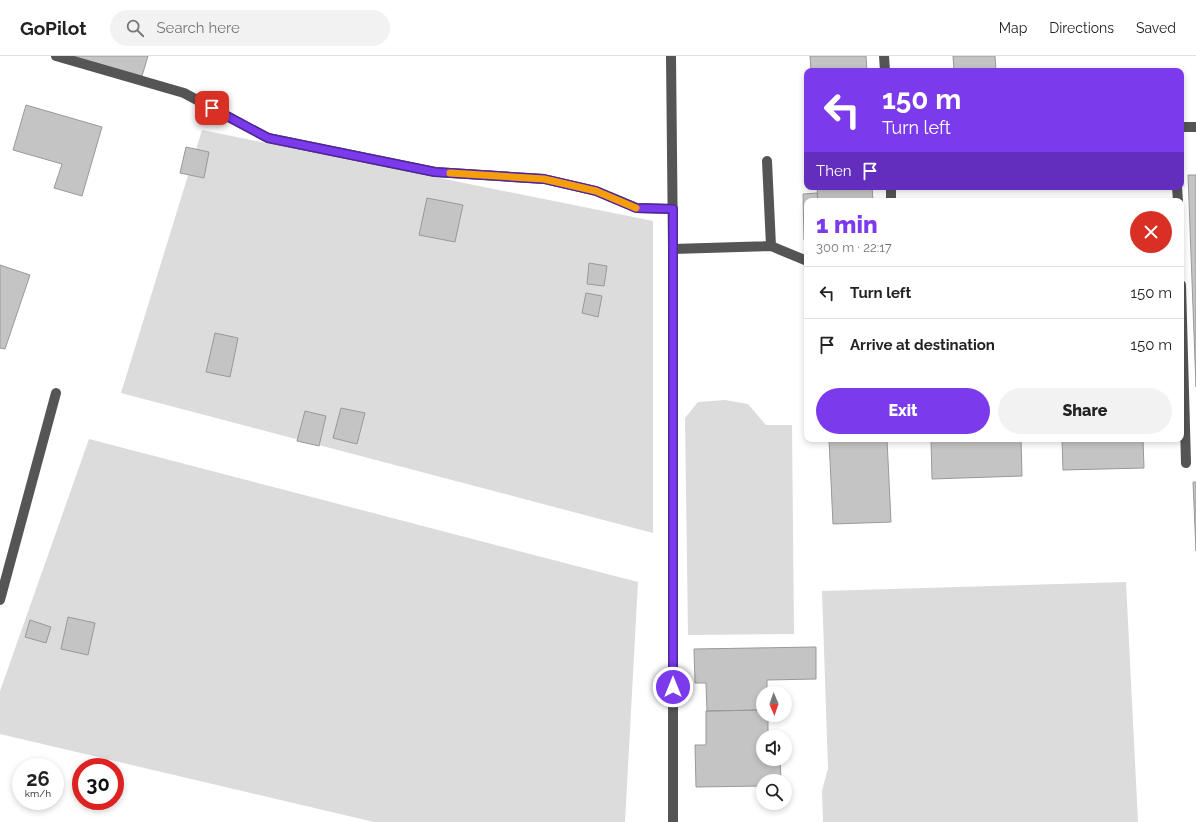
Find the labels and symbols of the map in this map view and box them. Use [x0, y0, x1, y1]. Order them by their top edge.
pin [195, 91, 229, 125]
position arrow [652, 666, 694, 708]
north arrow [756, 686, 792, 722]
speed limit sign: 30 [72, 758, 124, 810]

